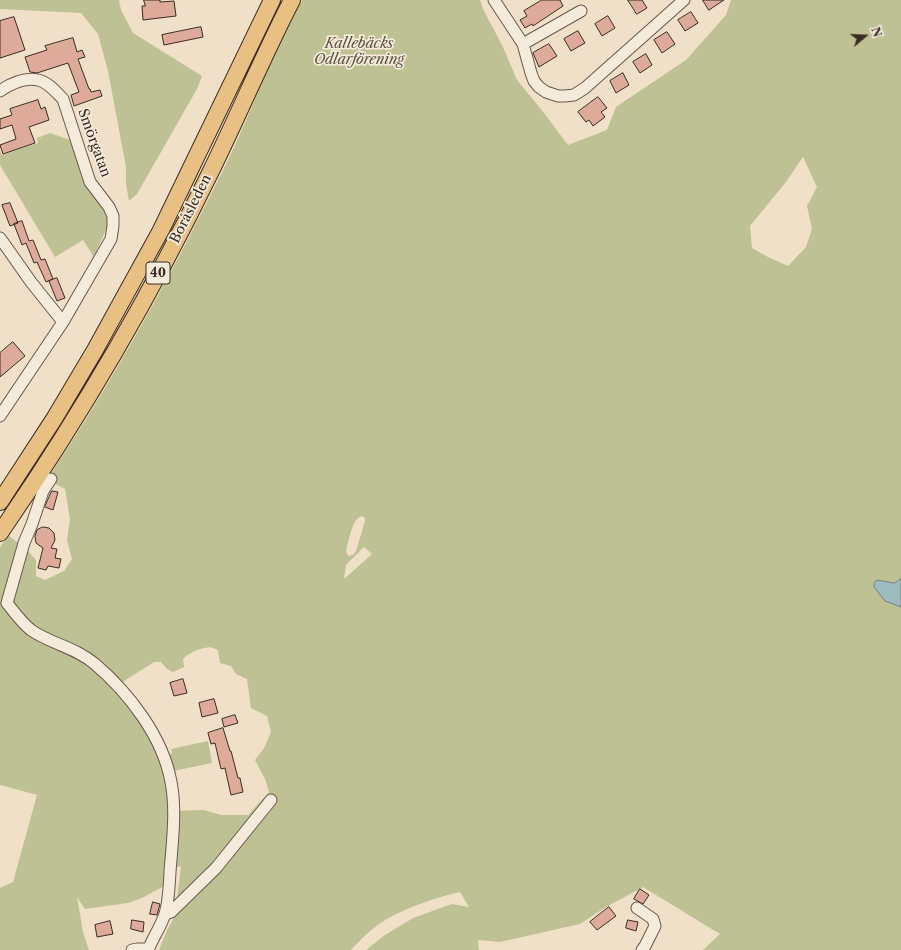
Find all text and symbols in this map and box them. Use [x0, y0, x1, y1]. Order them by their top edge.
north arrow [845, 16, 885, 56]
text: N [868, 25, 885, 39]
park label: Kallebäcks Odlarförening [314, 36, 404, 68]
street label: Smörgatan [74, 106, 114, 180]
street label: Boråsleden [167, 172, 215, 246]
road number: 40 [146, 262, 170, 284]

